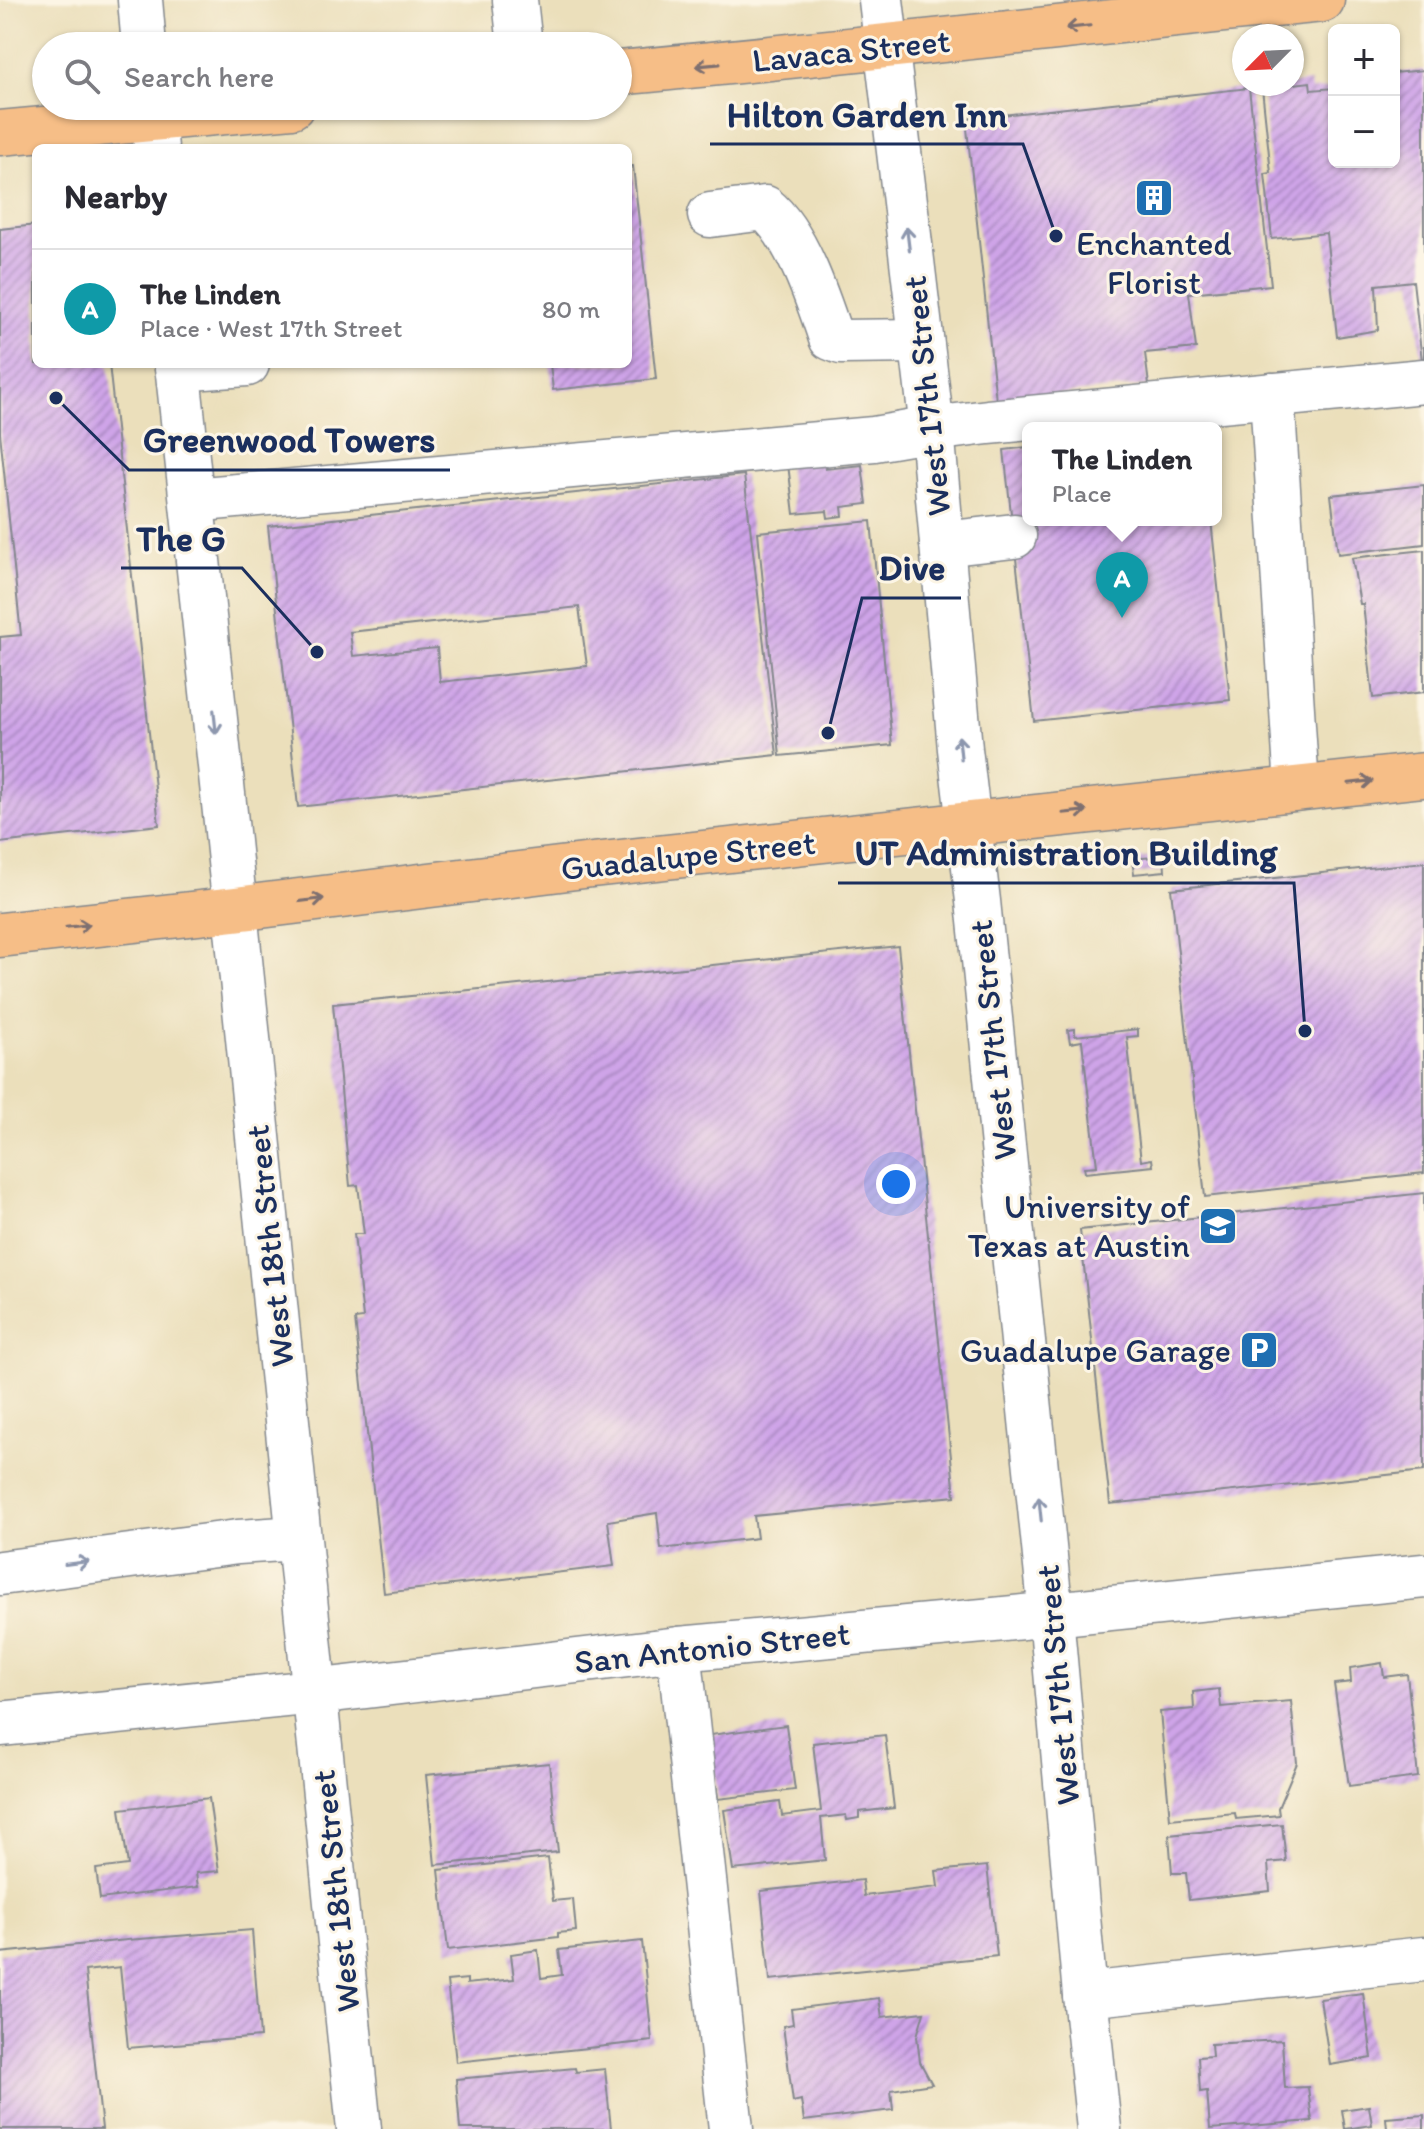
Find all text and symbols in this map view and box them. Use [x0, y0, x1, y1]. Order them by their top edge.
one-way arrow [1065, 19, 1092, 34]
street label: Lavaca Street [750, 20, 952, 81]
north arrow [1232, 24, 1304, 96]
map controls [1328, 24, 1400, 168]
button: + [1328, 24, 1400, 96]
search box [32, 32, 632, 120]
icon: search [60, 54, 104, 98]
text: Search here [124, 58, 274, 95]
one-way arrow [695, 58, 722, 73]
callout: Hilton Garden Inn [710, 84, 1023, 144]
text: Hilton Garden Inn [727, 93, 1008, 136]
button: − [1328, 96, 1400, 168]
text: Nearby [64, 176, 167, 217]
building icon: Enchanted Florist [1133, 177, 1175, 219]
place label: Enchanted Florist [1076, 223, 1232, 303]
one-way arrow [901, 226, 916, 253]
street label: West 17th Street [893, 274, 960, 518]
text: The Linden [140, 275, 281, 312]
text: A [82, 293, 98, 325]
text: 80 m [542, 293, 600, 325]
text: Place · West 17th Street [140, 312, 403, 344]
callout: Greenwood Towers [129, 410, 450, 470]
text: Greenwood Towers [143, 418, 435, 461]
popup [1022, 422, 1222, 526]
text: The Linden [1052, 440, 1192, 477]
text: Place [1052, 477, 1112, 509]
callout: The G [121, 508, 242, 568]
text: The G [135, 517, 226, 560]
callout: Dive [862, 538, 961, 598]
text: Dive [879, 546, 945, 589]
pin: A [1096, 552, 1148, 618]
one-way arrow [207, 708, 222, 735]
one-way arrow [953, 735, 968, 762]
one-way arrow [1347, 774, 1374, 789]
one-way arrow [1061, 805, 1087, 820]
street label: Guadalupe Street [559, 822, 817, 889]
callout: UT Administration Building [838, 823, 1294, 883]
text: UT Administration Building [854, 831, 1278, 874]
one-way arrow [299, 892, 324, 907]
street label: West 17th Street [959, 918, 1026, 1162]
one-way arrow [64, 919, 90, 934]
street label: West 18th Street [236, 1123, 303, 1369]
your location [876, 1164, 916, 1204]
place label: University of Texas at Austin [968, 1186, 1190, 1266]
school or university icon: University of Texas at Austin [1197, 1205, 1239, 1247]
parking icon: Guadalupe Garage [1238, 1329, 1280, 1371]
place label: Guadalupe Garage [960, 1330, 1231, 1371]
one-way arrow [1032, 1496, 1047, 1523]
one-way arrow [63, 1556, 90, 1571]
street label: West 17th Street [1027, 1563, 1088, 1807]
street label: San Antonio Street [572, 1613, 852, 1682]
street label: West 18th Street [302, 1768, 369, 2014]

